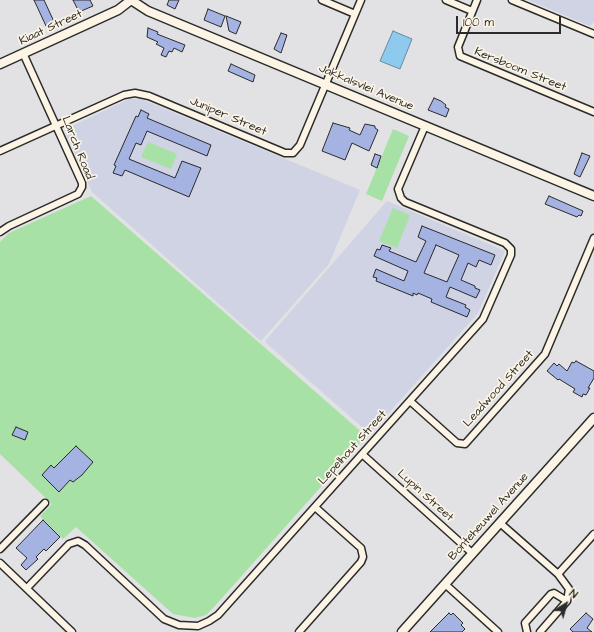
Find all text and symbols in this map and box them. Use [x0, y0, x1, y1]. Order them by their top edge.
street label: Kiaat Street [17, 7, 85, 49]
scale bar [458, 8, 563, 34]
text: 100 m [463, 14, 494, 31]
street label: Kersboom Street [472, 45, 568, 95]
street label: Jakkalsvlei Avenue [317, 62, 415, 114]
street label: Juniper Street [188, 94, 268, 140]
street label: Larch Road [58, 114, 96, 182]
street label: Leadwood Street [461, 348, 537, 430]
street label: Lepelhout Street [316, 408, 390, 488]
street label: Lupin Street [394, 467, 456, 525]
street label: Bonteheuwel Avenue [446, 470, 532, 564]
north arrow [546, 584, 586, 624]
text: N [566, 586, 581, 602]

